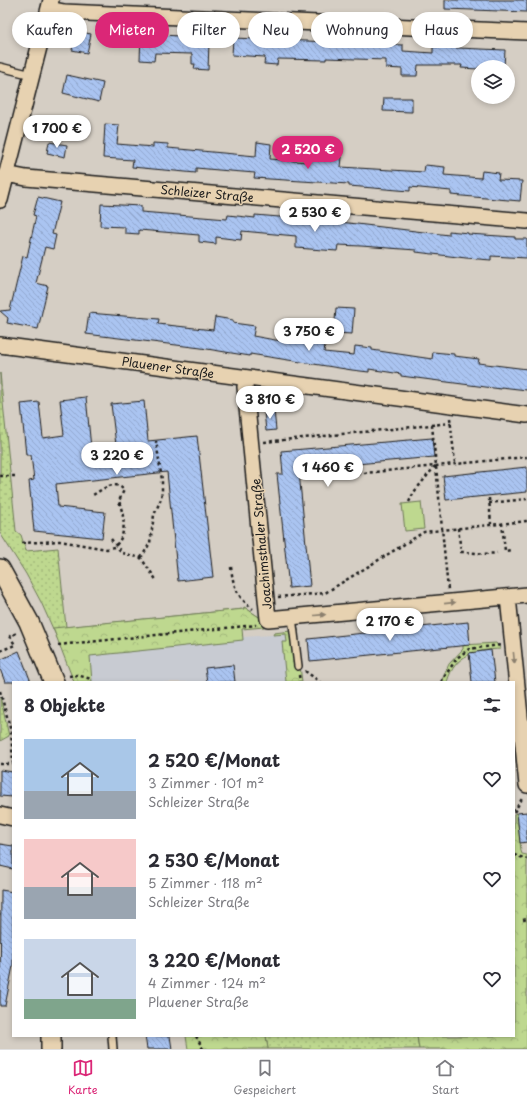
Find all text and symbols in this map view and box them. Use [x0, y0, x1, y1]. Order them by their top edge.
chip: Kaufen [12, 12, 87, 48]
chip: Mieten [95, 12, 169, 48]
chip: Filter [177, 12, 240, 48]
chip: Neu [248, 12, 303, 48]
chip: Wohnung [311, 12, 403, 48]
chip: Haus [411, 12, 473, 48]
map controls [471, 60, 515, 104]
button: layers [471, 60, 515, 104]
pin: 1 700 € [20, 115, 94, 149]
text: 1 700 € [32, 118, 82, 137]
pin: 2 520 € [271, 136, 345, 170]
text: 2 520 € [281, 139, 335, 158]
street label: Schleizer Straße [160, 180, 254, 206]
pin: 2 530 € [278, 199, 352, 233]
text: 2 530 € [289, 202, 341, 221]
pin: 3 750 € [272, 318, 346, 352]
text: 3 750 € [283, 321, 335, 340]
street label: Plauener Straße [121, 352, 215, 382]
pin: 3 810 € [233, 386, 307, 420]
text: 3 810 € [245, 389, 295, 408]
pin: 3 220 € [80, 442, 154, 476]
text: 3 220 € [90, 445, 144, 464]
pin: 1 460 € [291, 454, 365, 488]
text: 1 460 € [302, 457, 354, 476]
street label: Joachimsthaler Straße [246, 478, 276, 610]
one-way arrow [444, 599, 456, 606]
pin: 2 170 € [353, 608, 427, 642]
one-way arrow [314, 611, 326, 618]
text: 2 170 € [365, 611, 415, 630]
one-way arrow [511, 652, 517, 664]
text: 8 Objekte [24, 692, 105, 718]
icon: filters [481, 694, 503, 716]
text: 2 520 €/Monat [148, 747, 280, 773]
icon: home [56, 755, 104, 803]
icon: heart [481, 768, 503, 790]
text: 3 Zimmer · 101 m² [148, 773, 264, 792]
text: Schleizer Straße [148, 792, 249, 811]
text: 2 530 €/Monat [148, 847, 280, 873]
icon: home [56, 855, 104, 903]
icon: heart [481, 868, 503, 890]
text: 5 Zimmer · 118 m² [148, 873, 263, 892]
text: Schleizer Straße [148, 892, 249, 911]
text: 3 220 €/Monat [148, 947, 281, 973]
icon: home [56, 955, 104, 1003]
icon: heart [481, 968, 503, 990]
text: 4 Zimmer · 124 m² [148, 973, 266, 992]
text: Plauener Straße [148, 992, 249, 1011]
tab: Karte [68, 1057, 98, 1098]
tab: Gespeichert [233, 1057, 296, 1098]
tab: Start [432, 1057, 459, 1098]

